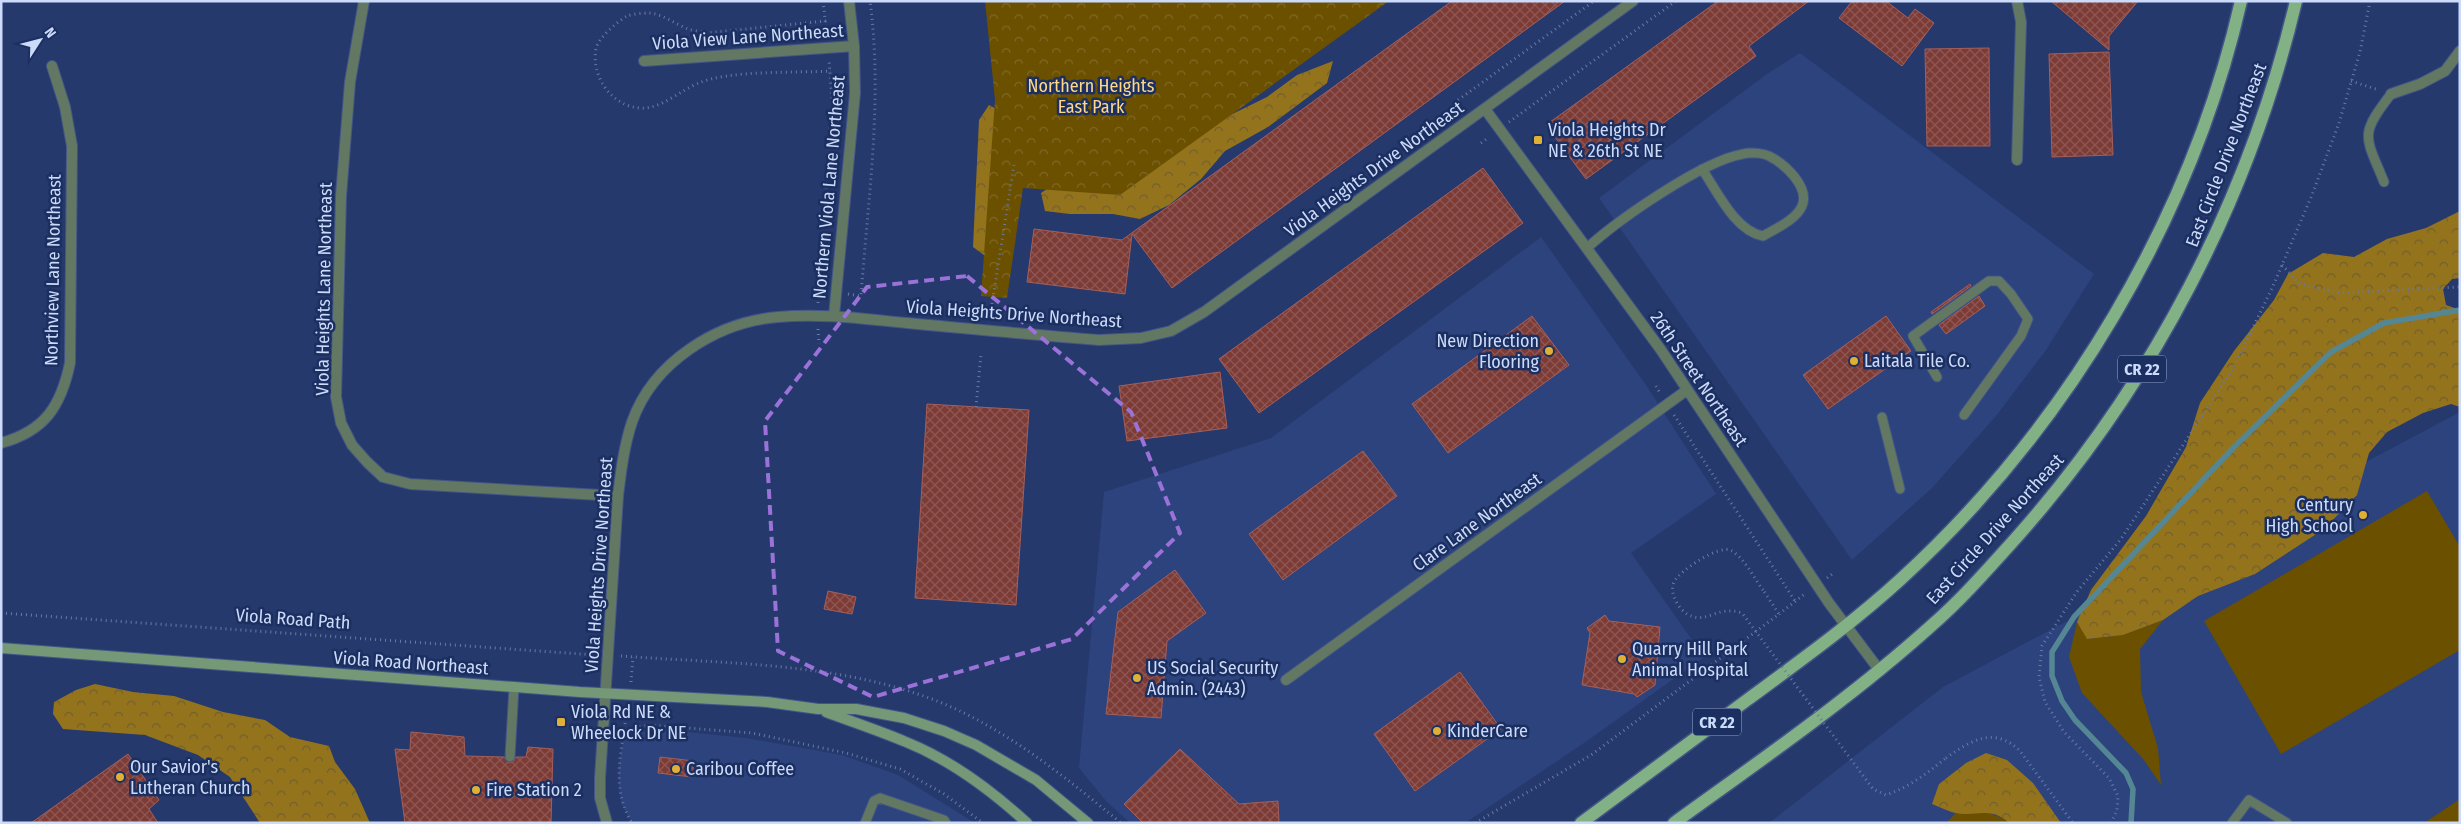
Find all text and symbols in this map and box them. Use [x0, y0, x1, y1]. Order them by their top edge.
north arrow [15, 15, 65, 65]
street label: Viola View Lane Northeast [652, 19, 845, 55]
text: N [41, 24, 59, 41]
street label: East Circle Drive Northeast [2181, 60, 2271, 250]
street label: Northern Viola Lane Northeast [808, 74, 850, 300]
park label: Northern Heights East Park [1028, 75, 1155, 118]
street label: Viola Heights Drive Northeast [1280, 96, 1468, 241]
place label: Viola Heights Dr NE & 26th St NE [1548, 119, 1666, 162]
marker: Viola Heights Dr NE & 26th St NE [1532, 134, 1544, 146]
street label: Northview Lane Northeast [40, 174, 66, 366]
street label: Viola Heights Lane Northeast [311, 182, 337, 396]
street label: Viola Heights Drive Northeast [905, 295, 1123, 333]
street label: 26th Street Northeast [1646, 307, 1752, 451]
place label: New Direction Flooring [1436, 330, 1540, 373]
marker: New Direction Flooring [1543, 345, 1555, 357]
place label: Laitala Tile Co. [1864, 350, 1970, 372]
marker: Laitala Tile Co. [1848, 355, 1860, 367]
road number: CR 22 [2118, 356, 2166, 382]
street label: East Circle Drive Northeast [1922, 449, 2069, 609]
street label: Viola Heights Drive Northeast [580, 456, 618, 674]
street label: Clare Lane Northeast [1408, 468, 1546, 576]
place label: Century High School [2266, 494, 2353, 537]
marker: Century High School [2357, 509, 2369, 521]
street label: Viola Road Path [235, 604, 351, 634]
place label: Quarry Hill Park Animal Hospital [1632, 638, 1749, 681]
street label: Viola Road Northeast [333, 647, 489, 679]
marker: Quarry Hill Park Animal Hospital [1616, 653, 1628, 665]
place label: US Social Security Admin. (2443) [1147, 657, 1278, 700]
marker: US Social Security Admin. (2443) [1131, 672, 1143, 684]
place label: Viola Rd NE & Wheelock Dr NE [571, 701, 687, 744]
road number: CR 22 [1693, 709, 1741, 736]
marker: Viola Rd NE & Wheelock Dr NE [555, 716, 567, 728]
place label: KinderCare [1447, 720, 1528, 742]
marker: KinderCare [1431, 725, 1443, 737]
place label: Our Savior's Lutheran Church [130, 756, 250, 799]
place label: Caribou Coffee [686, 758, 794, 780]
marker: Caribou Coffee [670, 763, 682, 775]
marker: Our Savior's Lutheran Church [114, 771, 126, 783]
place label: Fire Station 2 [486, 779, 582, 801]
marker: Fire Station 2 [470, 784, 482, 796]

